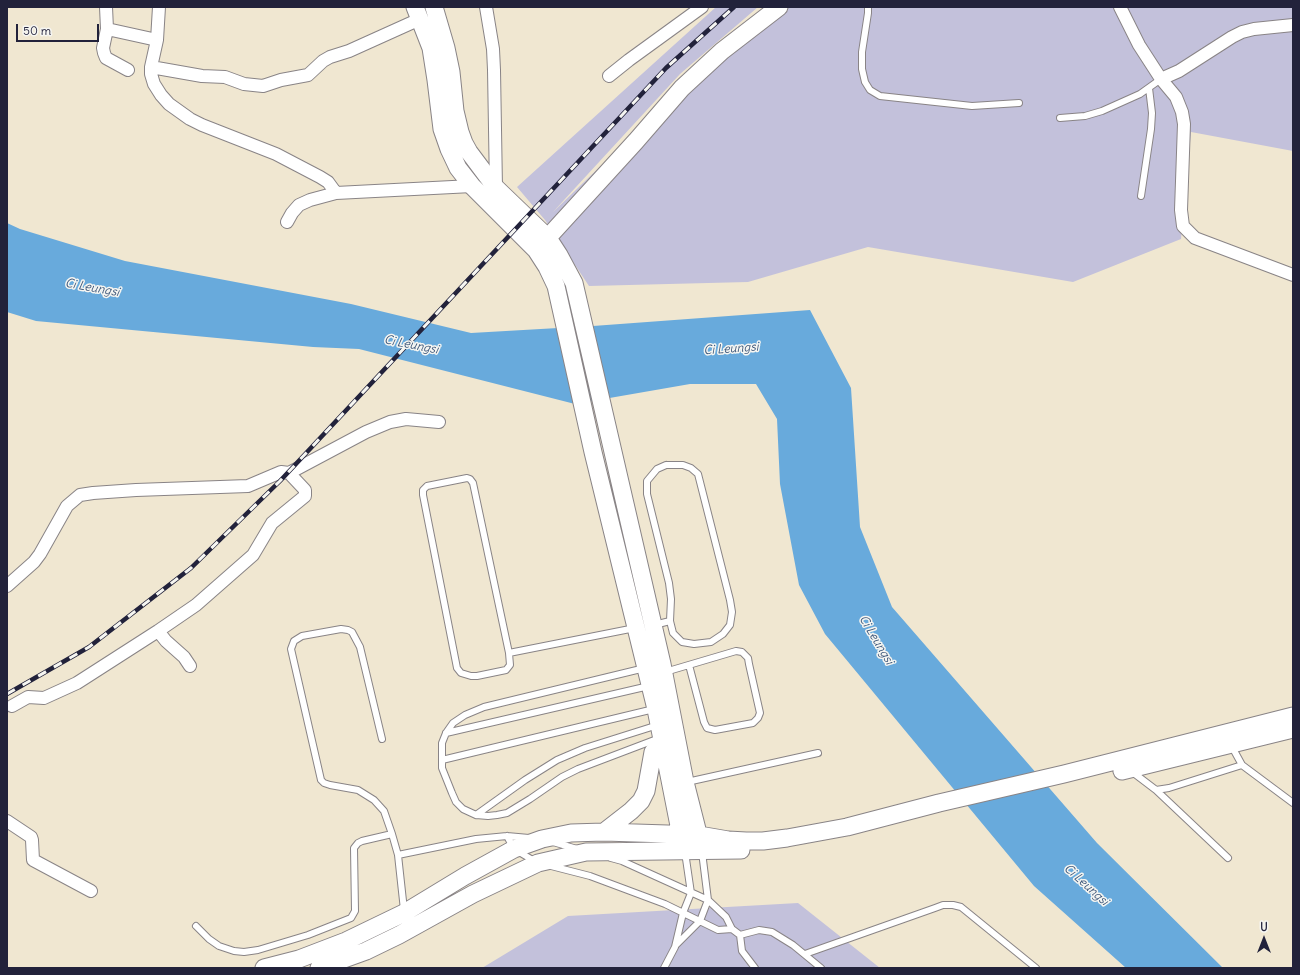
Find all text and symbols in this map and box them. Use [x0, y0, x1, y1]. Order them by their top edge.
scale bar [18, 16, 101, 42]
text: 50 m [23, 23, 51, 38]
water label: Ci Leungsi [64, 276, 120, 300]
water label: Ci Leungsi [383, 333, 439, 357]
water label: Ci Leungsi [703, 340, 759, 358]
water label: Ci Leungsi [856, 613, 896, 667]
water label: Ci Leungsi [1061, 861, 1111, 909]
north arrow [1244, 919, 1284, 959]
text: U [1260, 920, 1268, 934]

